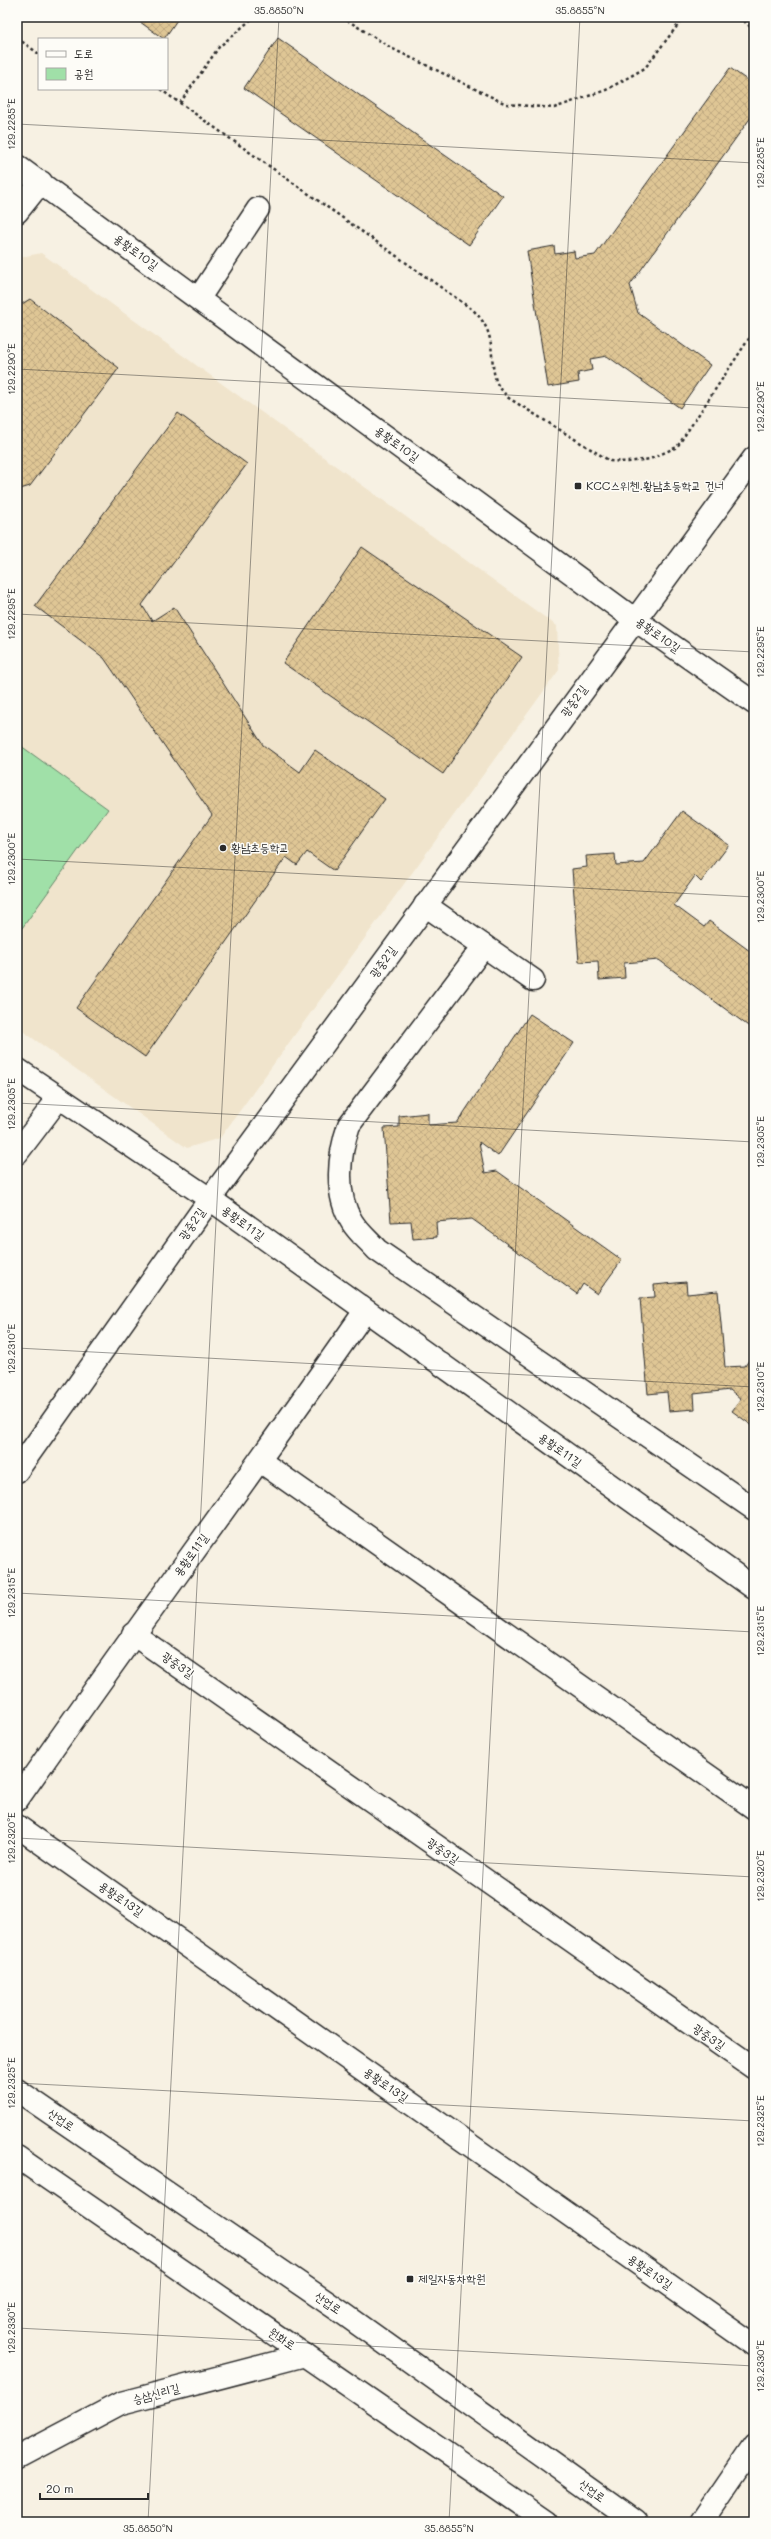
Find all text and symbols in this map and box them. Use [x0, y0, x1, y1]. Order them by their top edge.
text: 35.8850°N [254, 3, 304, 17]
text: 35.8855°N [555, 3, 605, 17]
legend [38, 38, 168, 90]
text: 도로 [74, 45, 93, 61]
text: 공원 [74, 65, 93, 81]
text: 129.2285°E [4, 98, 18, 150]
text: 129.2285°E [753, 137, 767, 189]
street label: 용황로10길 [111, 230, 162, 273]
text: 129.2290°E [4, 343, 18, 395]
text: 129.2290°E [753, 381, 767, 433]
street label: 용황로10길 [372, 422, 423, 465]
place label: KCC스위첸.황남초등학교 건너 [586, 477, 724, 493]
marker: KCC스위첸.황남초등학교 건너 [573, 481, 583, 491]
text: 129.2295°E [4, 588, 18, 640]
street label: 용황로10길 [633, 613, 684, 656]
text: 129.2295°E [753, 626, 767, 678]
street label: 광중2길 [556, 681, 590, 720]
text: 129.2300°E [4, 833, 18, 885]
place label: 황남초등학교 [231, 839, 289, 855]
marker: 황남초등학교 [218, 843, 228, 853]
text: 129.2300°E [753, 871, 767, 923]
street label: 광중2길 [365, 942, 399, 981]
text: 129.2305°E [4, 1078, 18, 1130]
text: 129.2305°E [753, 1116, 767, 1168]
street label: 용황로11길 [219, 1201, 269, 1243]
street label: 광중2길 [174, 1204, 208, 1243]
text: 129.2310°E [4, 1323, 18, 1374]
text: 129.2310°E [753, 1361, 767, 1412]
street label: 용황로11길 [536, 1428, 586, 1470]
street label: 용황로11길 [169, 1529, 211, 1579]
text: 129.2315°E [4, 1568, 18, 1618]
text: 129.2315°E [753, 1606, 767, 1656]
street label: 광중3길 [159, 1647, 198, 1681]
text: 129.2320°E [4, 1812, 18, 1864]
street label: 광중3길 [424, 1833, 463, 1867]
text: 129.2320°E [753, 1850, 767, 1902]
street label: 용황로13길 [96, 1877, 147, 1920]
street label: 광중3길 [690, 2019, 729, 2053]
text: 129.2325°E [4, 2057, 18, 2109]
street label: 용황로13길 [361, 2063, 412, 2106]
text: 129.2325°E [753, 2095, 767, 2147]
street label: 산업로 [45, 2104, 78, 2134]
street label: 용황로13길 [625, 2250, 676, 2293]
place label: 제일자동차학원 [418, 2270, 486, 2286]
marker: 제일자동차학원 [405, 2274, 415, 2284]
street label: 산업로 [312, 2287, 345, 2317]
text: 129.2330°E [4, 2302, 18, 2354]
street label: 원화로 [266, 2323, 299, 2353]
text: 129.2330°E [753, 2340, 767, 2392]
street label: 승삼신리길 [130, 2379, 181, 2407]
scale bar [40, 2475, 148, 2501]
street label: 산업로 [576, 2475, 609, 2505]
text: 20 m [46, 2480, 74, 2496]
text: 35.8850°N [123, 2521, 173, 2535]
text: 35.8855°N [424, 2521, 474, 2535]

